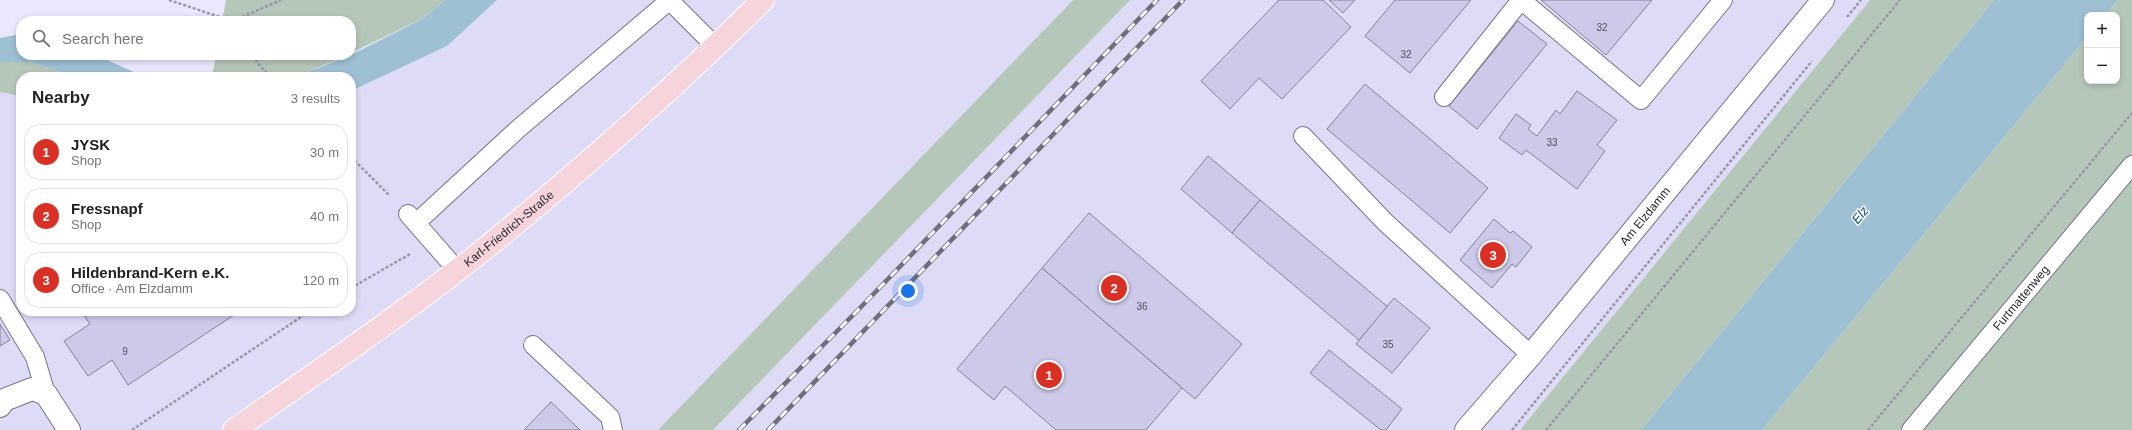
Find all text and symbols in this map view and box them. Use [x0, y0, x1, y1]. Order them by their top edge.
map controls [2084, 12, 2120, 84]
button: + [2084, 12, 2120, 48]
search box [16, 16, 356, 60]
house number: 32 [1596, 22, 1608, 33]
icon: search [30, 27, 52, 49]
text: Search here [62, 30, 144, 47]
button: − [2084, 48, 2120, 84]
house number: 32 [1400, 49, 1412, 60]
text: Nearby [32, 88, 90, 107]
text: 3 results [291, 91, 340, 106]
text: JYSK [71, 136, 110, 153]
house number: 33 [1546, 137, 1558, 148]
text: 1 [42, 145, 50, 160]
text: 30 m [310, 145, 339, 160]
text: Shop [71, 153, 101, 168]
street label: Am Elzdamm [1617, 184, 1673, 248]
street label: Karl-Friedrich-Straße [461, 187, 557, 270]
text: Fressnapf [71, 200, 143, 217]
water label: Elz [1848, 203, 1872, 227]
text: 2 [42, 209, 50, 224]
text: 40 m [310, 209, 339, 224]
text: Shop [71, 217, 101, 232]
pin: 3 [1480, 240, 1506, 270]
street label: Furtmattenweg [1990, 263, 2052, 333]
text: Hildenbrand-Kern e.K. [71, 264, 229, 281]
text: 3 [42, 273, 50, 288]
text: 120 m [303, 273, 339, 288]
pin: 2 [1101, 273, 1127, 303]
text: Office · Am Elzdamm [71, 281, 193, 296]
your location [898, 281, 918, 301]
house number: 36 [1136, 301, 1148, 312]
house number: 35 [1382, 339, 1394, 350]
house number: 9 [122, 346, 128, 357]
pin: 1 [1036, 360, 1062, 390]

